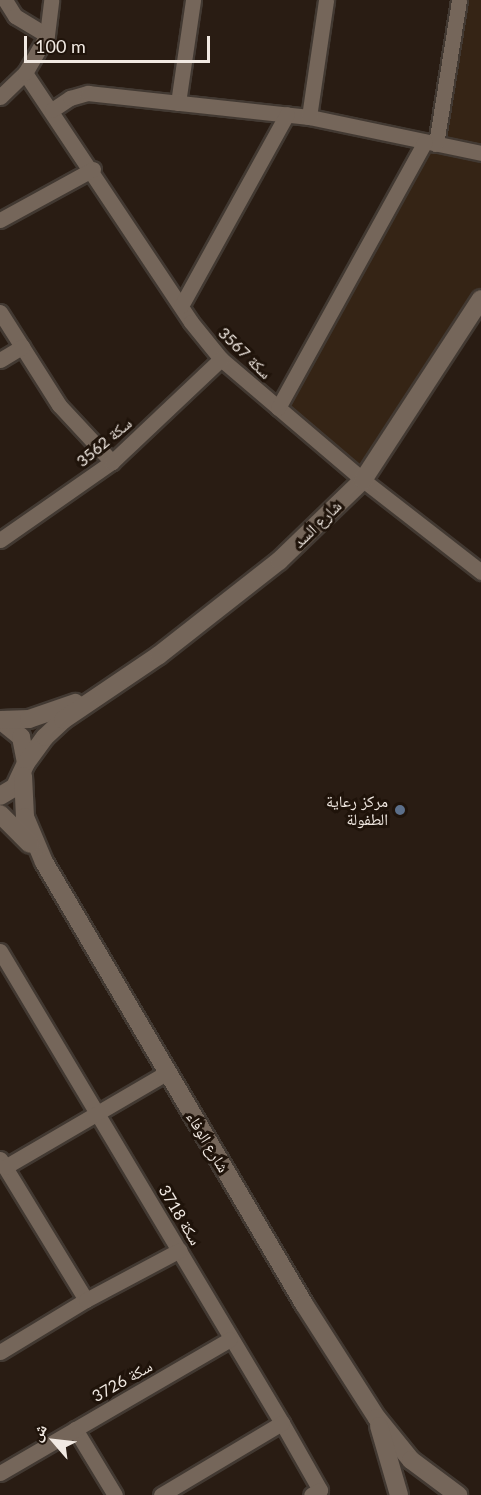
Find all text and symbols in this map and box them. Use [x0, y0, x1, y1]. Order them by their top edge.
scale bar [27, 24, 213, 62]
text: 100 m [35, 35, 86, 57]
street label: سكة 3567 [214, 323, 276, 383]
street label: سكة 3562 [72, 413, 136, 471]
street label: شارع السد [289, 496, 345, 552]
place label: مركز رعاية الطفولة [326, 791, 388, 829]
marker: مركز رعاية الطفولة [393, 803, 407, 817]
street label: شارع الوفاء [183, 1108, 233, 1176]
street label: سكة 3718 [155, 1182, 205, 1248]
street label: سكة 3726 [88, 1356, 156, 1406]
north arrow [24, 1411, 84, 1471]
text: ش [25, 1420, 50, 1444]

